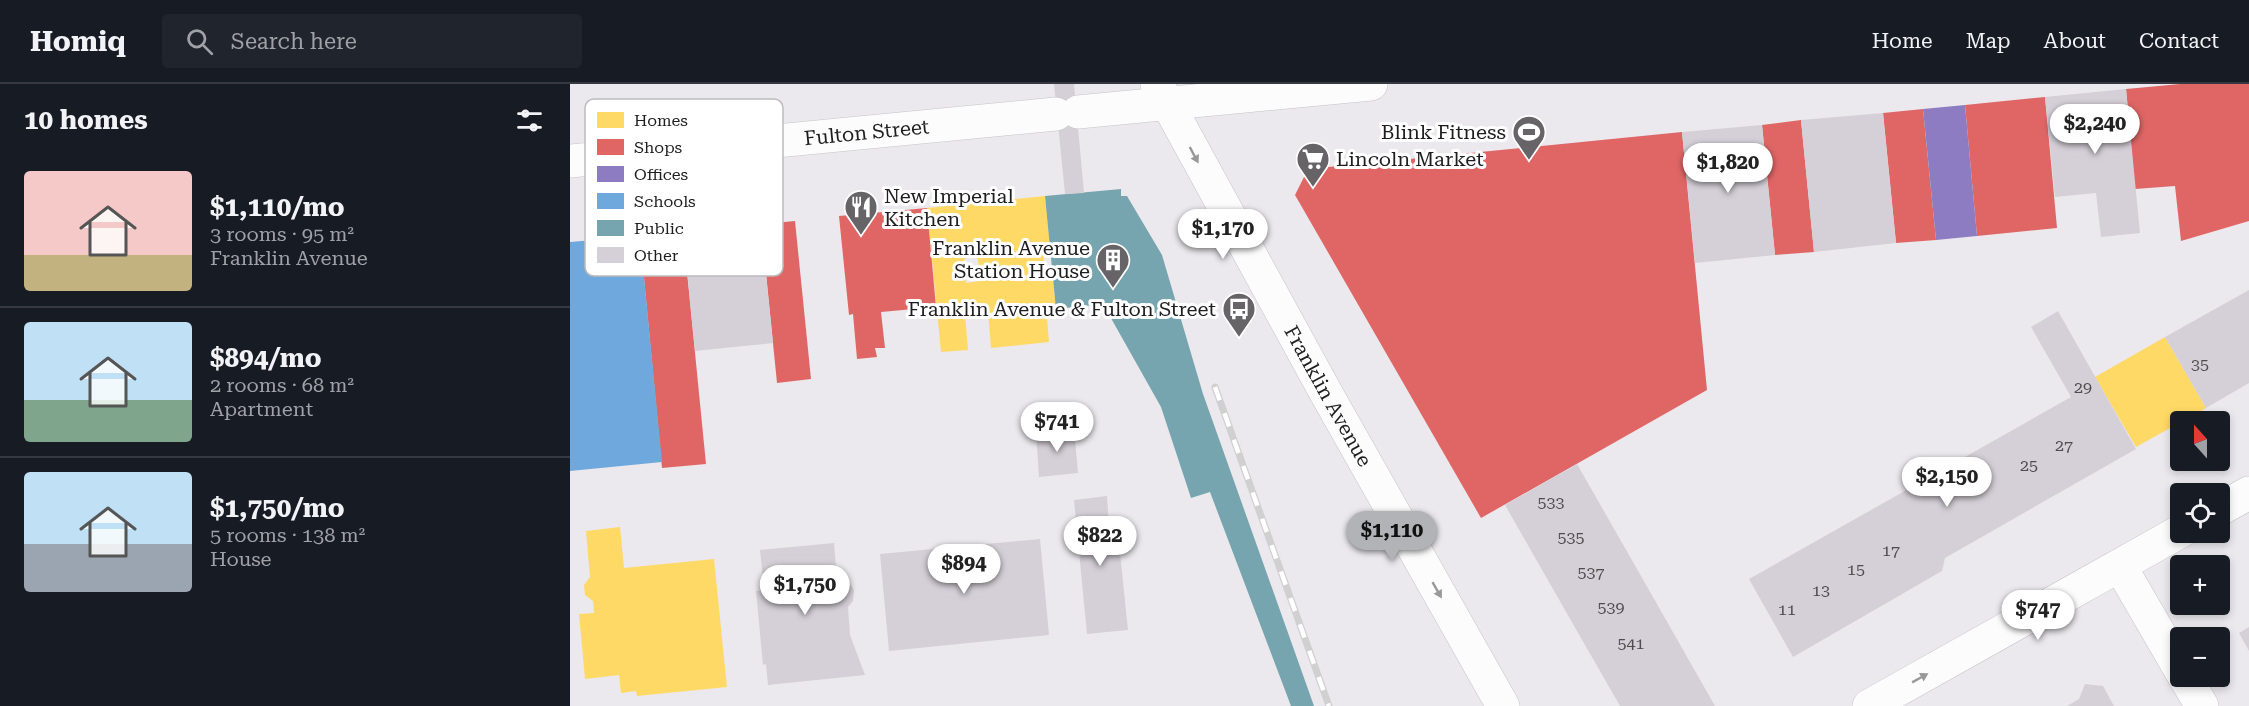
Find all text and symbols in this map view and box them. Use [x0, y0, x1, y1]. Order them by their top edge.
search box [162, 14, 582, 68]
text: Homiq [30, 25, 126, 58]
icon: search [183, 25, 216, 58]
text: Search here [231, 29, 357, 54]
text: Home [1872, 29, 1933, 53]
text: Map [1966, 29, 2011, 53]
text: About [2044, 29, 2106, 53]
text: Contact [2139, 29, 2219, 53]
legend [585, 99, 783, 276]
icon: filters [513, 104, 546, 137]
pin: $2,240 [2046, 104, 2144, 155]
text: 10 homes [24, 105, 148, 135]
text: Homes [634, 111, 688, 130]
text: $2,240 [2064, 111, 2126, 135]
street label: Fulton Street [803, 114, 931, 150]
sports icon: Blink Fitness [1511, 114, 1547, 161]
place label: Blink Fitness [1381, 120, 1506, 144]
text: Shops [634, 138, 683, 157]
supermarket icon: Lincoln Market [1295, 141, 1331, 188]
pin: $1,820 [1679, 143, 1777, 194]
one-way arrow [1189, 146, 1199, 164]
place label: Lincoln Market [1336, 147, 1484, 171]
text: $1,820 [1697, 150, 1759, 174]
text: Offices [634, 165, 688, 184]
place label: New Imperial Kitchen [884, 184, 1014, 231]
restaurant icon: New Imperial Kitchen [843, 189, 879, 236]
text: $1,110/mo [210, 192, 345, 222]
text: Schools [634, 192, 696, 211]
icon: home [72, 195, 144, 267]
pin: $1,170 [1174, 209, 1272, 260]
text: $1,170 [1192, 216, 1254, 240]
text: Public [634, 219, 684, 238]
text: 3 rooms · 95 m² [210, 222, 354, 246]
place label: Franklin Avenue Station House [932, 236, 1090, 283]
building icon: Franklin Avenue Station House [1095, 242, 1131, 289]
text: Franklin Avenue [210, 246, 368, 270]
text: Other [634, 246, 679, 265]
bus stop icon: Franklin Avenue & Fulton Street [1221, 291, 1257, 338]
place label: Franklin Avenue & Fulton Street [908, 297, 1217, 321]
street label: Franklin Avenue [1279, 321, 1377, 471]
text: $894/mo [210, 343, 322, 373]
icon: home [72, 346, 144, 418]
house number: 35 [2191, 355, 2209, 374]
text: 2 rooms · 68 m² [210, 373, 354, 397]
house number: 29 [2074, 378, 2092, 397]
text: Apartment [210, 397, 313, 421]
pin: $741 [1021, 402, 1093, 453]
text: $741 [1035, 409, 1079, 433]
north arrow [2170, 411, 2230, 471]
map controls [2170, 411, 2230, 687]
house number: 27 [2055, 436, 2073, 455]
house number: 25 [2020, 456, 2038, 475]
pin: $2,150 [1898, 457, 1996, 508]
text: $2,150 [1916, 464, 1978, 488]
button: locate [2170, 483, 2230, 543]
text: $1,750/mo [210, 493, 345, 523]
house number: 533 [1538, 493, 1564, 512]
icon: home [72, 496, 144, 568]
pin: $1,110 [1343, 511, 1441, 562]
pin: $822 [1064, 516, 1136, 567]
text: $1,110 [1361, 518, 1423, 542]
text: 5 rooms · 138 m² [210, 523, 365, 547]
text: $822 [1078, 523, 1122, 547]
house number: 535 [1558, 528, 1584, 547]
house number: 17 [1882, 541, 1900, 560]
pin: $894 [928, 544, 1000, 595]
text: House [210, 547, 272, 571]
text: $894 [942, 551, 986, 575]
button: + [2170, 555, 2230, 615]
house number: 15 [1847, 560, 1865, 579]
house number: 537 [1578, 563, 1604, 582]
pin: $1,750 [756, 565, 854, 616]
text: $1,750 [774, 572, 836, 596]
house number: 13 [1812, 581, 1830, 600]
one-way arrow [1432, 582, 1442, 599]
pin: $747 [2002, 590, 2074, 641]
text: $747 [2016, 597, 2060, 621]
house number: 539 [1598, 598, 1624, 617]
house number: 11 [1778, 600, 1796, 619]
button: − [2170, 627, 2230, 687]
house number: 541 [1618, 634, 1644, 653]
one-way arrow [1912, 672, 1928, 683]

